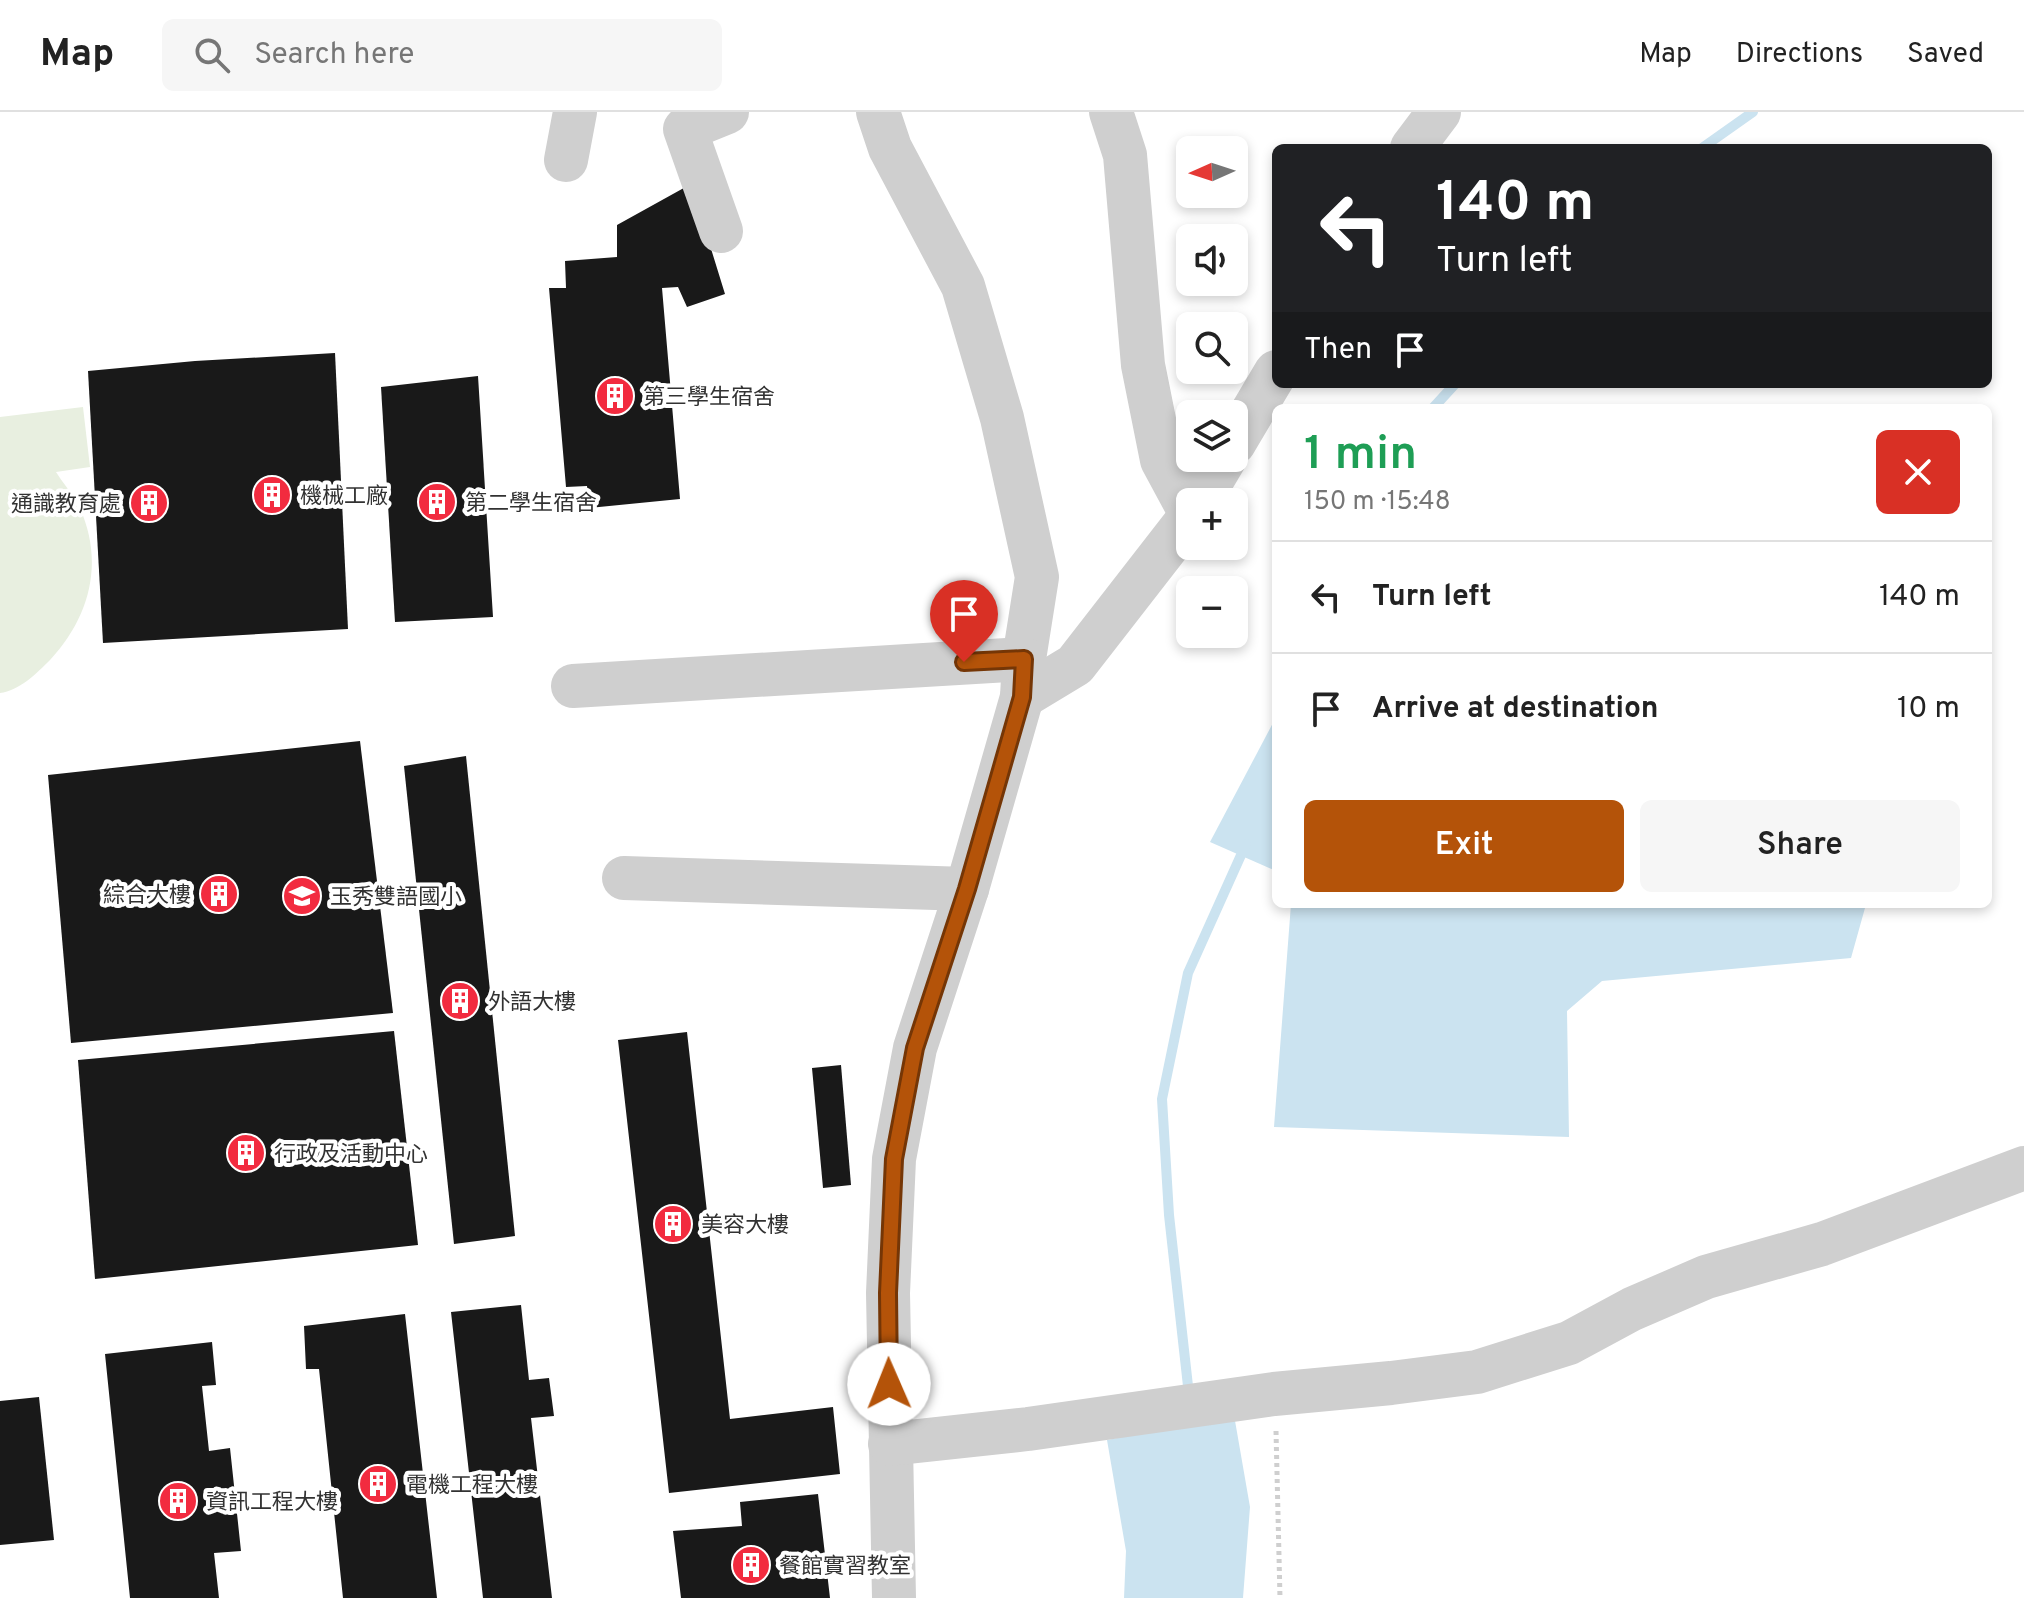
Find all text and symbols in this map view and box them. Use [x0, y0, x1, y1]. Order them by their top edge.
search box [162, 19, 722, 91]
text: Map [40, 31, 114, 80]
icon: search [190, 33, 234, 77]
text: Search here [254, 37, 414, 74]
text: Map [1639, 37, 1692, 73]
text: Directions [1736, 37, 1863, 73]
text: Saved [1907, 37, 1984, 73]
north arrow [1176, 136, 1248, 208]
map controls [1176, 136, 1248, 648]
text: 140 m [1436, 170, 1594, 240]
icon: left [1304, 176, 1408, 280]
button: sound [1176, 224, 1248, 296]
text: Turn left [1436, 239, 1573, 285]
button: search [1176, 312, 1248, 384]
icon: arrive [1388, 328, 1432, 372]
text: Then [1304, 332, 1372, 369]
building icon: 第三學生宿舍 [594, 375, 636, 417]
place label: 第三學生宿舍 [643, 385, 775, 412]
button: layers [1176, 400, 1248, 472]
text: 1 min [1304, 426, 1417, 486]
button: close [1876, 430, 1960, 514]
building icon: 機械工廠 [251, 474, 293, 516]
building icon: 第二學生宿舍 [416, 481, 458, 523]
building icon: 通識教育處 [128, 482, 170, 524]
place label: 機械工廠 [300, 484, 388, 511]
text: 150 m · 15:48 [1304, 486, 1451, 519]
button: + [1176, 488, 1248, 560]
place label: 第二學生宿舍 [465, 491, 597, 518]
place label: 通識教育處 [11, 492, 121, 519]
icon: left [1304, 575, 1348, 619]
button: − [1176, 576, 1248, 648]
text: Turn left [1372, 579, 1492, 616]
text: 140 m [1879, 579, 1960, 616]
pin [930, 580, 998, 662]
icon: arrive [942, 592, 986, 636]
icon: arrive [1304, 687, 1348, 731]
text: Arrive at destination [1372, 691, 1658, 728]
text: 10 m [1897, 691, 1960, 728]
button: Exit [1304, 800, 1624, 892]
button: Share [1640, 800, 1960, 892]
building icon: 綜合大樓 [198, 873, 240, 915]
school or university icon: 玉秀雙語國小 [281, 875, 323, 917]
place label: 綜合大樓 [103, 883, 191, 910]
place label: 玉秀雙語國小 [330, 885, 462, 912]
building icon: 外語大樓 [439, 980, 481, 1022]
place label: 外語大樓 [488, 990, 576, 1017]
building icon: 行政及活動中心 [225, 1132, 267, 1174]
place label: 行政及活動中心 [274, 1142, 428, 1169]
building icon: 美容大樓 [652, 1203, 694, 1245]
place label: 美容大樓 [701, 1213, 789, 1240]
position arrow [847, 1342, 931, 1426]
building icon: 電機工程大樓 [357, 1463, 399, 1505]
place label: 電機工程大樓 [406, 1473, 538, 1500]
building icon: 資訊工程大樓 [157, 1480, 199, 1522]
place label: 資訊工程大樓 [206, 1490, 338, 1517]
building icon: 餐館實習教室 [730, 1544, 772, 1586]
place label: 餐館實習教室 [779, 1554, 911, 1581]

